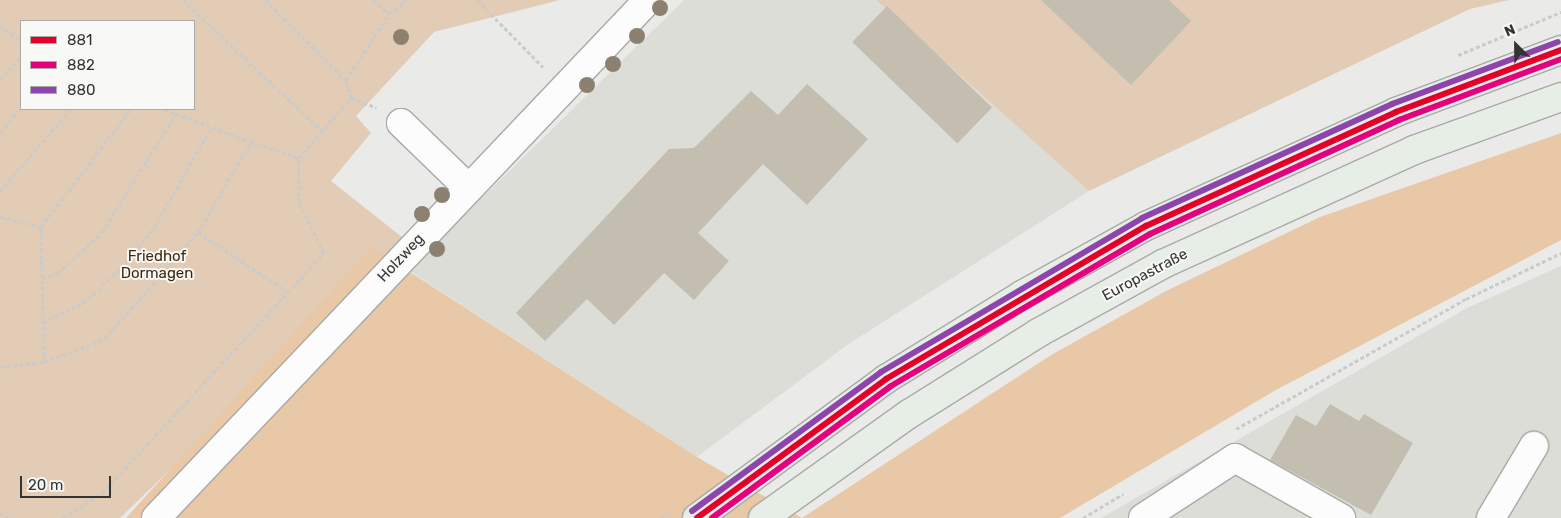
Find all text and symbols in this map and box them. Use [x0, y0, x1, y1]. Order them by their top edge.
legend [20, 20, 195, 110]
north arrow [1491, 20, 1541, 70]
text: N [1502, 21, 1518, 41]
text: 881 [67, 31, 93, 49]
text: 882 [67, 56, 95, 74]
text: 880 [67, 81, 96, 99]
street label: Holzweg [374, 230, 428, 286]
street label: Europastraße [1099, 245, 1191, 305]
park label: Friedhof Dormagen [121, 247, 193, 282]
scale bar [22, 466, 114, 498]
text: 20 m [28, 476, 63, 494]

